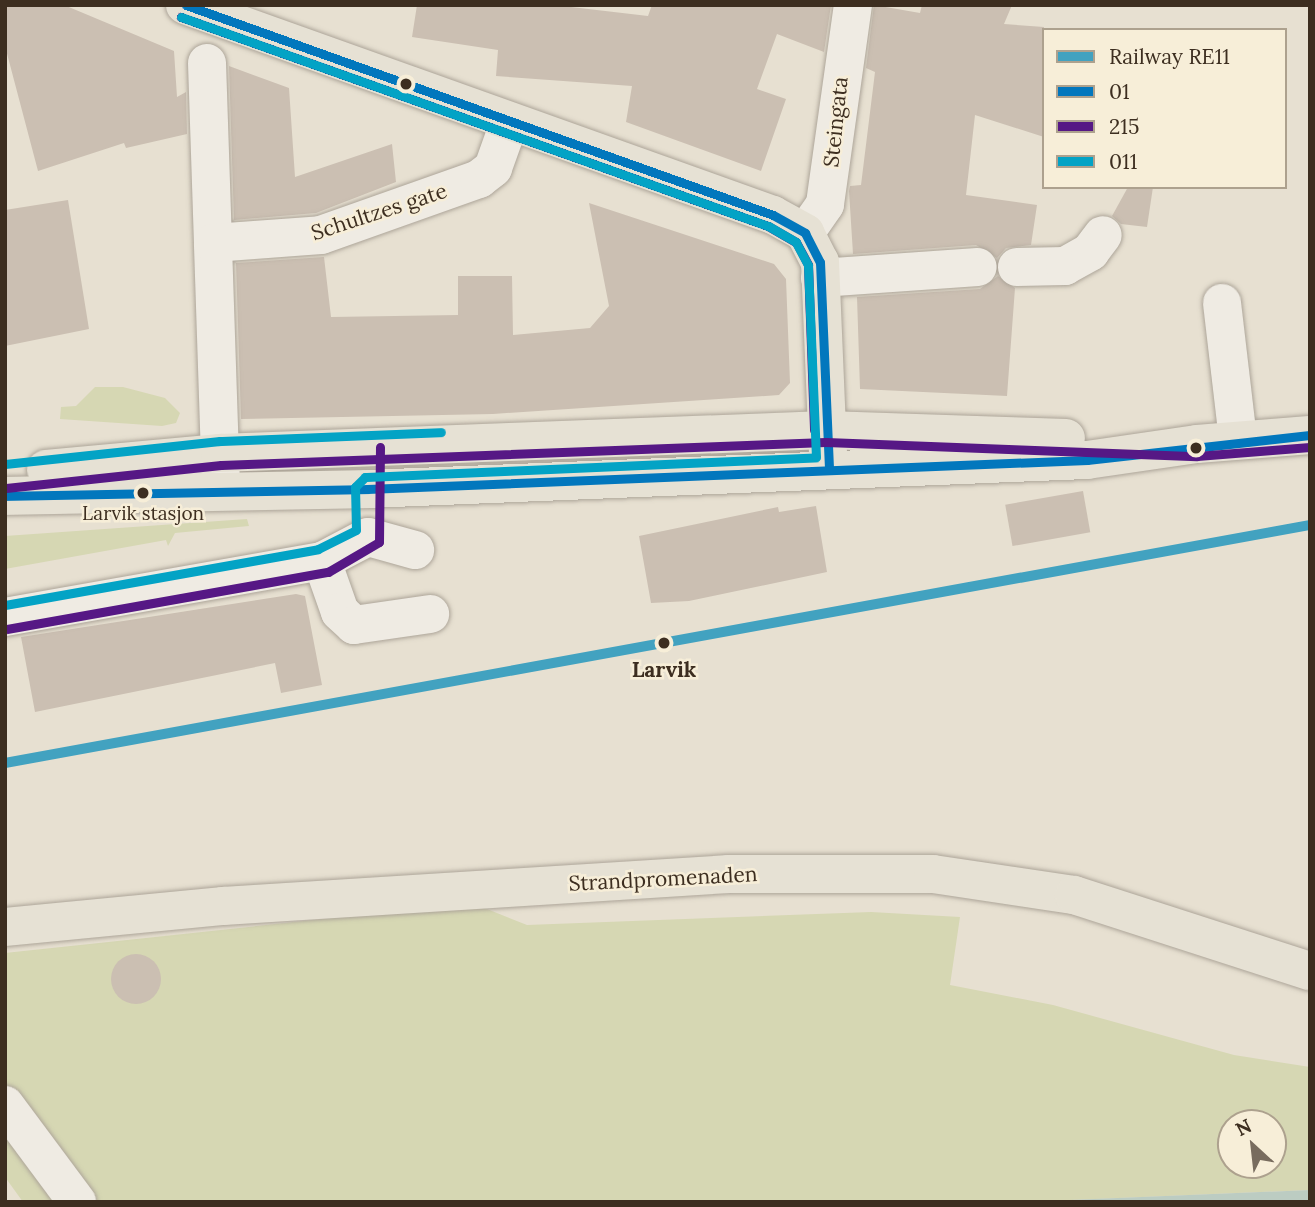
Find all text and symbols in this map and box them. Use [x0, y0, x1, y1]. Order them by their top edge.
legend [1042, 28, 1287, 189]
text: Railway RE11 [1109, 43, 1230, 70]
street label: Steingata [819, 75, 853, 169]
unlabelled marker [399, 77, 413, 91]
text: 01 [1109, 78, 1130, 105]
text: 215 [1109, 113, 1139, 140]
text: 011 [1109, 148, 1137, 175]
street label: Schultzes gate [308, 178, 450, 246]
unlabelled marker [1189, 441, 1203, 455]
marker: Larvik stasjon [136, 486, 150, 500]
place label: Larvik stasjon [82, 503, 204, 525]
marker: Larvik [653, 632, 675, 654]
place label: Larvik [632, 657, 696, 683]
street label: Strandpromenaden [568, 861, 758, 897]
north arrow [1217, 1109, 1287, 1179]
text: N [1231, 1113, 1255, 1141]

